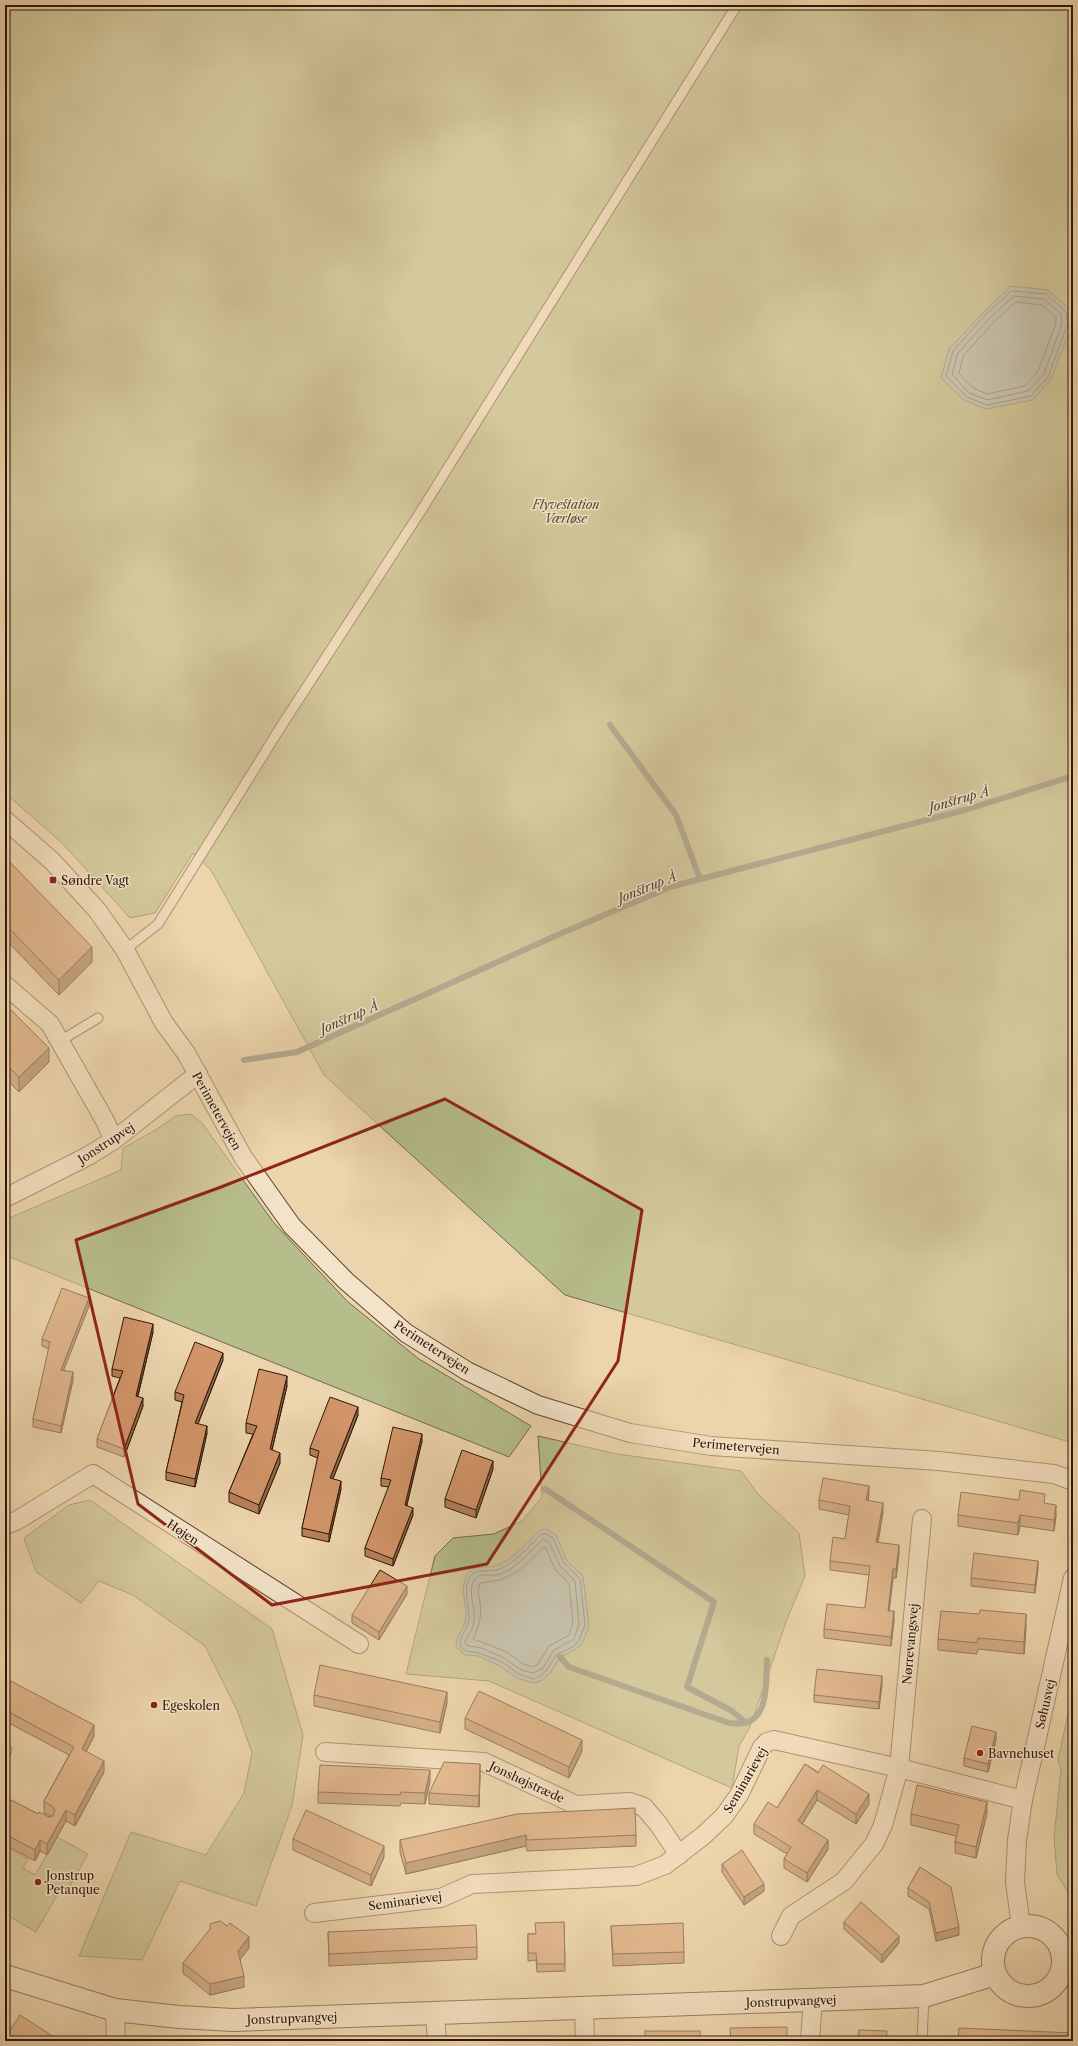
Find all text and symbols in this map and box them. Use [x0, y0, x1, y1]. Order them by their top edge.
park label: Flyvestation Værløse [531, 497, 600, 526]
water label: Jonstrup Å [923, 783, 992, 816]
water label: Jonstrup Å [611, 868, 679, 908]
place label: Søndre Vagt [61, 873, 130, 888]
marker: Søndre Vagt [48, 875, 58, 885]
water label: Jonstrup Å [314, 997, 381, 1039]
street label: Perimetervejen [189, 1069, 245, 1153]
street label: Jonstrupvej [73, 1119, 137, 1168]
street label: Perimetervejen [391, 1317, 473, 1377]
street label: Perimetervejen [692, 1435, 781, 1457]
street label: Højen [164, 1516, 202, 1548]
street label: Nørrevangsvej [899, 1603, 921, 1685]
street label: Søhusvej [1032, 1677, 1058, 1731]
place label: Egeskolen [162, 1698, 221, 1713]
marker: Egeskolen [149, 1700, 159, 1710]
street label: Seminarievej [720, 1744, 770, 1816]
place label: Bavnehuset [988, 1746, 1055, 1761]
marker: Bavnehuset [975, 1748, 985, 1758]
street label: Jonshøjstræde [485, 1757, 567, 1806]
place label: Jonstrup Petanque [44, 1868, 100, 1897]
marker: Jonstrup Petanque [33, 1877, 43, 1887]
street label: Seminarievej [367, 1888, 443, 1914]
street label: Jonstrupvangvej [743, 1992, 837, 2010]
street label: Jonstrupvangvej [244, 2009, 338, 2027]

